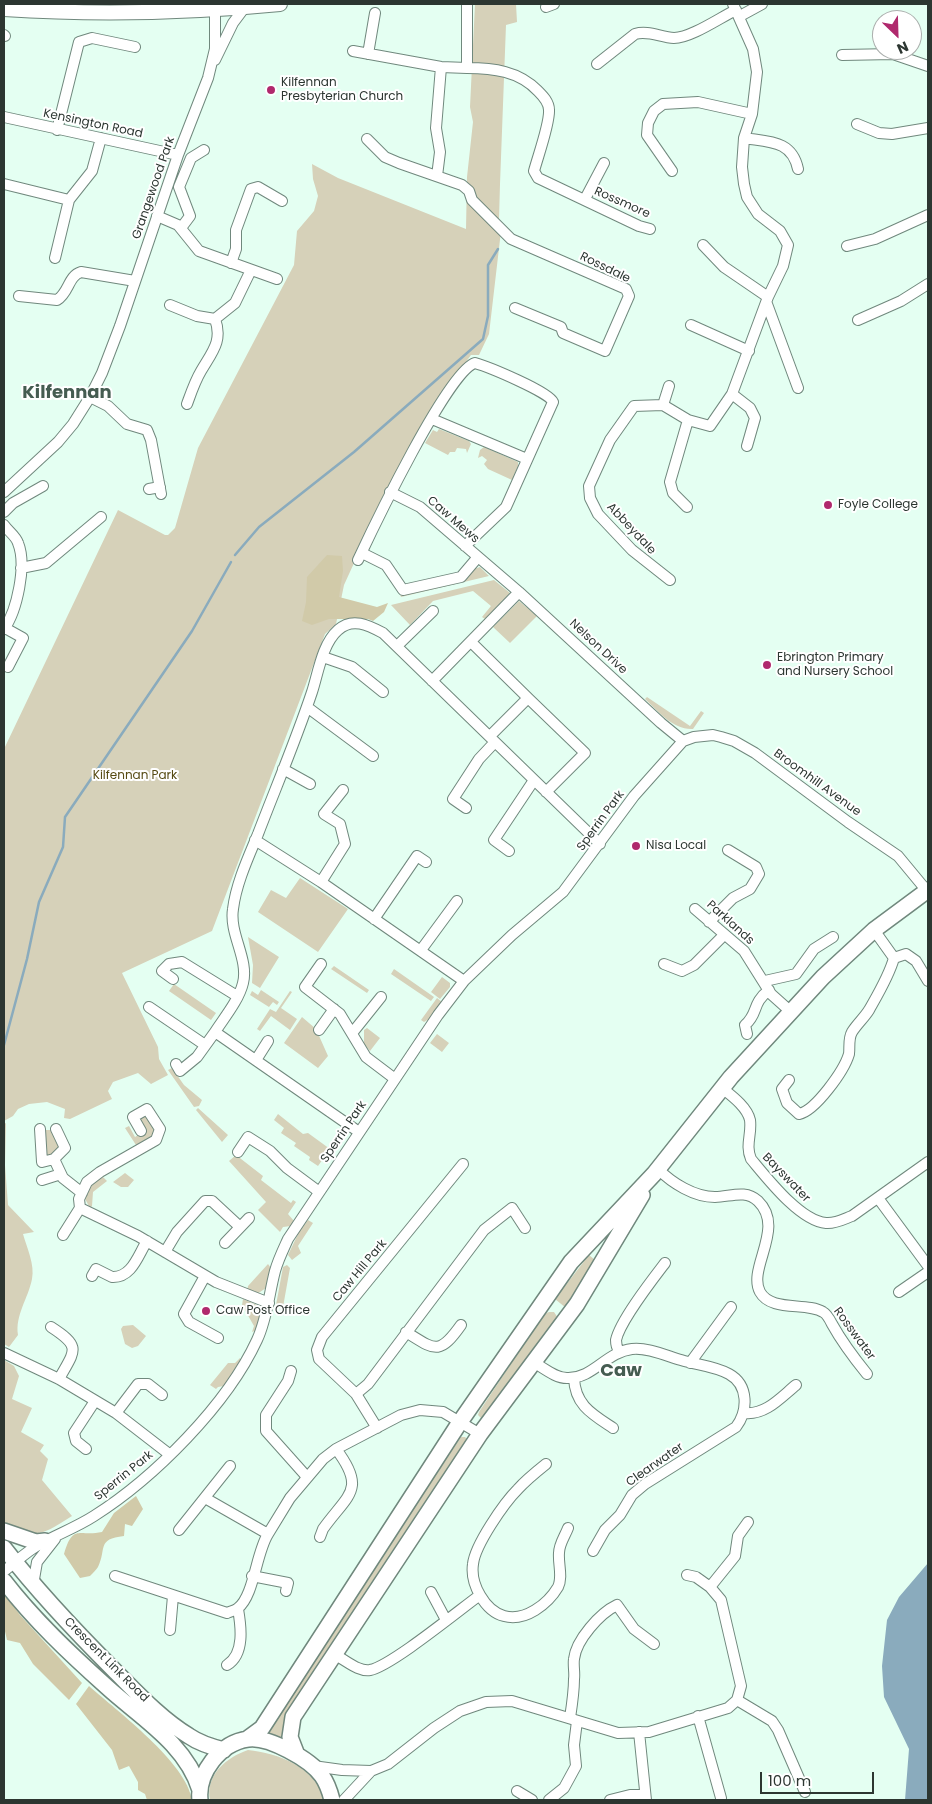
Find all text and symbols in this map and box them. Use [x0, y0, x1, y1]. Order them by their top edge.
north arrow [872, 10, 922, 60]
text: N [894, 37, 912, 59]
place label: Kilfennan Presbyterian Church [281, 76, 403, 104]
marker: Kilfennan Presbyterian Church [265, 84, 277, 96]
street label: Kensington Road [42, 106, 144, 142]
street label: Grangewood Park [130, 135, 178, 241]
street label: Rossmore [592, 184, 652, 222]
street label: Rossdale [578, 250, 632, 286]
district label: Kilfennan [22, 382, 112, 404]
street label: Caw Mews [424, 493, 482, 547]
place label: Foyle College [838, 498, 918, 512]
marker: Foyle College [822, 499, 834, 511]
street label: Abbeydale [604, 500, 658, 558]
street label: Nelson Drive [566, 617, 630, 677]
place label: Ebrington Primary and Nursery School [777, 651, 893, 679]
marker: Ebrington Primary and Nursery School [761, 659, 773, 671]
street label: Broomhill Avenue [771, 747, 863, 819]
park label: Kilfennan Park [93, 769, 177, 783]
street label: Sperrin Park [574, 788, 628, 854]
place label: Nisa Local [646, 839, 706, 853]
marker: Nisa Local [630, 840, 642, 852]
street label: Parklands [703, 898, 757, 948]
street label: Sperrin Park [318, 1099, 370, 1165]
street label: Bayswater [759, 1150, 813, 1206]
street label: Caw Hill Park [330, 1237, 390, 1305]
place label: Caw Post Office [216, 1304, 310, 1318]
marker: Caw Post Office [200, 1305, 212, 1317]
street label: Rosswater [830, 1305, 878, 1363]
district label: Caw [600, 1360, 642, 1382]
street label: Clearwater [624, 1440, 686, 1490]
street label: Sperrin Park [92, 1448, 156, 1504]
street label: Crescent Link Road [61, 1615, 151, 1705]
scale bar [762, 1762, 876, 1794]
text: 100 m [768, 1770, 811, 1791]

